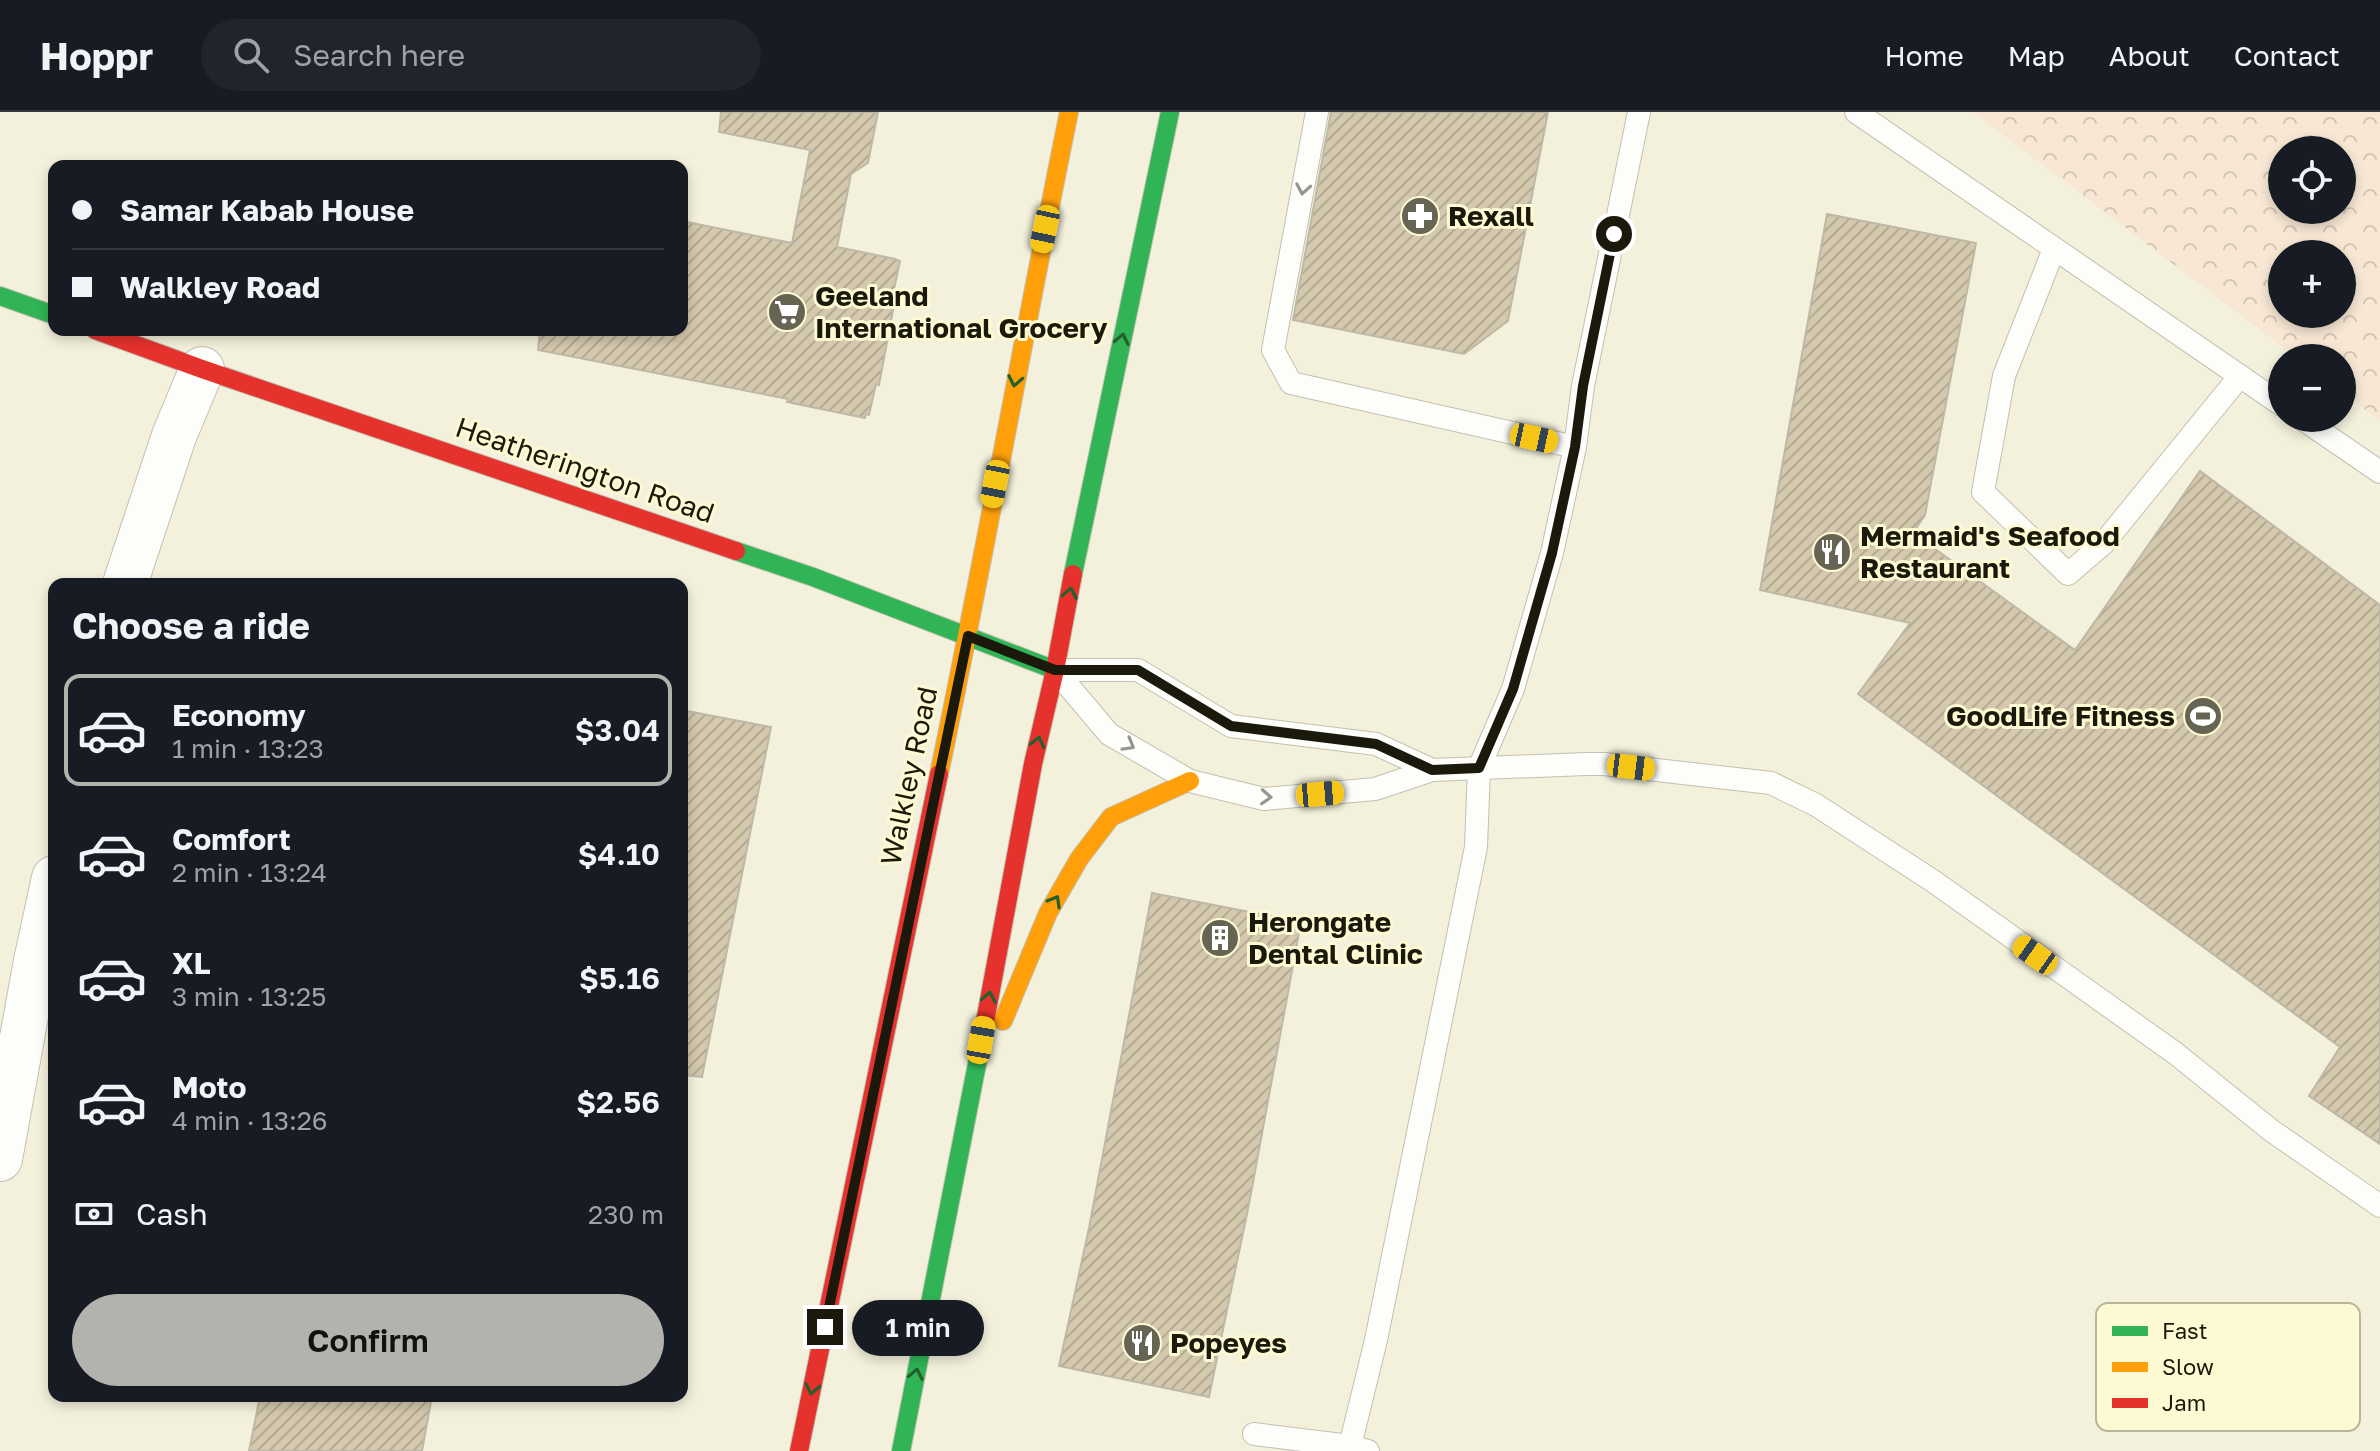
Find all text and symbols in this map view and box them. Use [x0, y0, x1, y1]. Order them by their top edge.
search box [201, 19, 761, 91]
text: Hoppr [40, 33, 153, 78]
icon: search [229, 33, 273, 77]
text: Search here [293, 37, 465, 73]
text: Home [1885, 39, 1964, 72]
text: Map [2008, 39, 2065, 72]
text: About [2109, 39, 2190, 72]
text: Contact [2234, 39, 2340, 72]
map controls [2268, 136, 2356, 432]
button: locate [2268, 136, 2356, 224]
one-way arrow [1295, 181, 1312, 195]
text: Samar Kabab House [120, 192, 414, 228]
pharmacy icon: Rexall [1399, 195, 1441, 237]
place label: Rexall [1448, 199, 1534, 232]
car [1028, 203, 1062, 255]
route start [1596, 216, 1632, 252]
button: + [2268, 240, 2356, 328]
text: Walkley Road [120, 269, 320, 305]
place label: Geeland International Grocery [815, 279, 1108, 344]
supermarket icon: Geeland International Grocery [766, 291, 808, 333]
one-way arrow [1113, 333, 1130, 346]
button: − [2268, 344, 2356, 432]
one-way arrow [1007, 374, 1024, 387]
street label: Heatherington Road [451, 410, 719, 529]
car [1508, 421, 1560, 455]
car [979, 458, 1011, 510]
place label: Mermaid's Seafood Restaurant [1860, 519, 2120, 584]
restaurant icon: Mermaid's Seafood Restaurant [1811, 531, 1853, 573]
one-way arrow [1060, 587, 1077, 600]
text: Choose a ride [72, 604, 310, 647]
street label: Walkley Road [873, 683, 944, 868]
icon: car [76, 694, 148, 766]
sports icon: GoodLife Fitness [2182, 695, 2224, 737]
text: Economy [172, 697, 306, 733]
place label: GoodLife Fitness [1946, 699, 2175, 732]
text: $3.04 [575, 712, 660, 748]
text: 1 min · 13:23 [172, 733, 324, 764]
one-way arrow [1029, 735, 1046, 749]
one-way arrow [1120, 736, 1134, 751]
car [1606, 752, 1656, 782]
car [1295, 780, 1345, 808]
one-way arrow [1260, 788, 1273, 805]
icon: car [76, 818, 148, 890]
text: Comfort [172, 821, 291, 857]
text: $4.10 [578, 836, 660, 872]
text: 2 min · 13:24 [172, 857, 327, 888]
one-way arrow [1045, 895, 1061, 909]
place label: Herongate Dental Clinic [1248, 905, 1423, 970]
building icon: Herongate Dental Clinic [1199, 917, 1241, 959]
car [2008, 931, 2062, 979]
icon: car [76, 942, 148, 1014]
text: XL [172, 945, 211, 981]
text: $5.16 [579, 960, 660, 996]
text: 3 min · 13:25 [172, 981, 326, 1012]
one-way arrow [980, 990, 997, 1004]
car [965, 1014, 997, 1066]
icon: car [76, 1066, 148, 1138]
text: Moto [172, 1069, 247, 1105]
text: $2.56 [576, 1084, 660, 1120]
text: 4 min · 13:26 [172, 1105, 328, 1136]
icon: cash [72, 1192, 116, 1236]
text: Cash [136, 1196, 208, 1232]
text: 230 m [588, 1199, 664, 1230]
button: Confirm [72, 1294, 664, 1386]
callout: 1 min [853, 1299, 985, 1355]
legend [2096, 1303, 2360, 1431]
route end [807, 1309, 843, 1345]
text: 1 min [885, 1312, 951, 1343]
text: Fast [2162, 1317, 2208, 1344]
restaurant icon: Popeyes [1121, 1322, 1163, 1364]
place label: Popeyes [1170, 1326, 1287, 1359]
text: Slow [2162, 1353, 2214, 1380]
one-way arrow [907, 1368, 924, 1382]
one-way arrow [804, 1382, 821, 1395]
text: Jam [2162, 1389, 2206, 1416]

